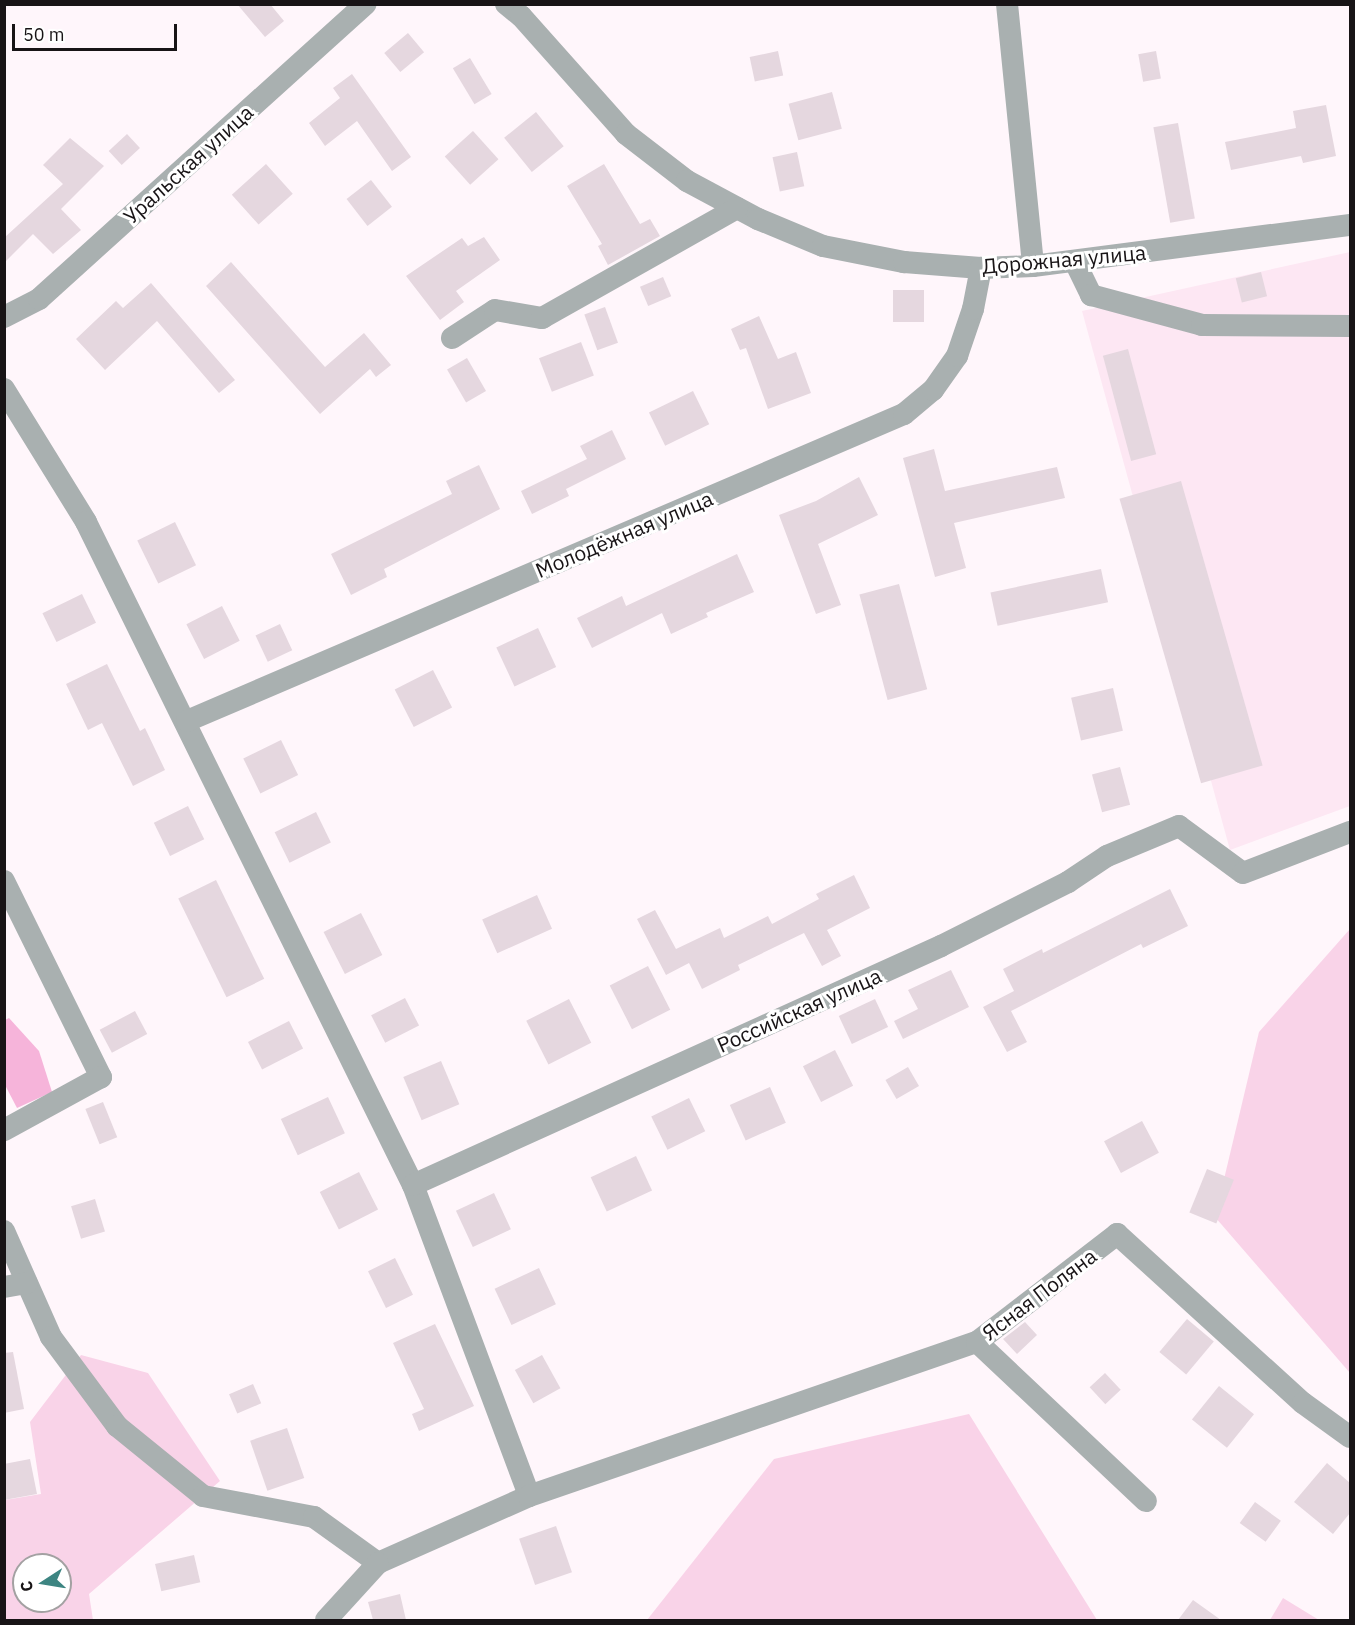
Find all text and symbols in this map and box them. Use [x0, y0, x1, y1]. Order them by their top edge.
scale bar [15, 12, 180, 50]
text: 50 m [23, 23, 65, 46]
street label: Уральская улица [118, 99, 258, 229]
street label: Дорожная улица [981, 239, 1147, 279]
street label: Молодёжная улица [532, 485, 716, 583]
street label: Российская улица [713, 962, 885, 1058]
street label: Ясная Поляна [977, 1243, 1101, 1345]
north arrow [12, 1553, 72, 1613]
text: С [15, 1579, 37, 1594]

